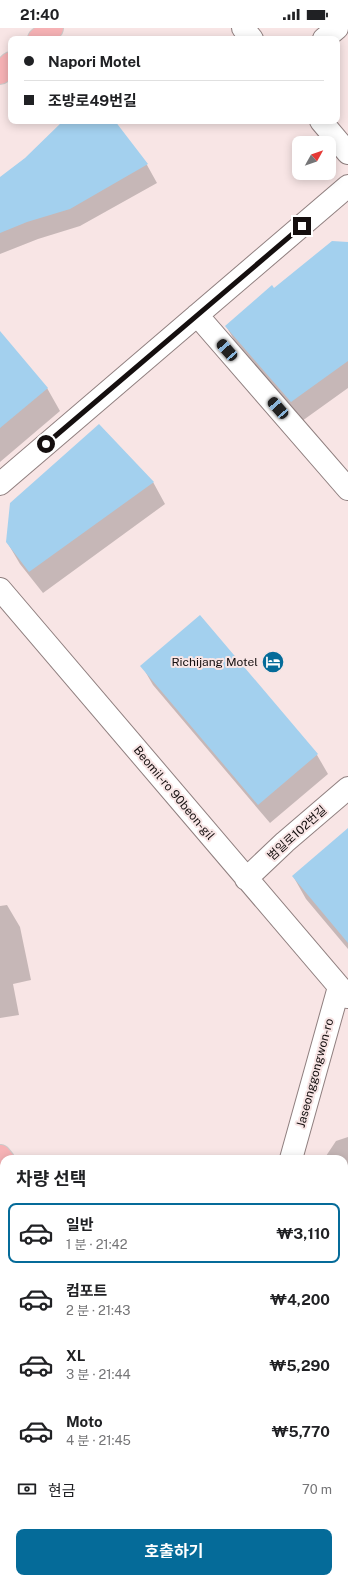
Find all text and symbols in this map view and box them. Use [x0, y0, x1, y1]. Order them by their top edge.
text: 21:40 [20, 6, 59, 23]
text: Napori Motel [48, 53, 141, 70]
text: 조방로49번길 [48, 92, 137, 109]
north arrow [292, 136, 336, 180]
map controls [292, 136, 336, 180]
route end [293, 217, 311, 235]
car [215, 337, 239, 363]
car [266, 395, 290, 421]
route start [37, 435, 55, 453]
hotel icon: Richijang Motel [260, 649, 286, 675]
place label: Richijang Motel [172, 655, 258, 669]
street label: Beomil-ro 90beon-gil [131, 743, 218, 843]
street label: 범일로102번길 [265, 803, 329, 863]
street label: Jaseonggongwon-ro [294, 1017, 336, 1129]
text: 차량 선택 [16, 1168, 86, 1189]
icon: car [18, 1215, 54, 1251]
text: 일반 [66, 1216, 94, 1233]
text: ₩3,110 [277, 1225, 330, 1242]
text: 1 분 · 21:42 [66, 1237, 127, 1252]
icon: car [18, 1281, 54, 1317]
text: 컴포트 [66, 1282, 107, 1299]
text: ₩4,200 [270, 1291, 330, 1308]
text: 2 분 · 21:43 [66, 1303, 130, 1318]
icon: car [18, 1347, 54, 1383]
text: XL [66, 1347, 85, 1364]
text: ₩5,290 [270, 1357, 330, 1374]
text: 3 분 · 21:44 [66, 1367, 131, 1382]
icon: car [18, 1413, 54, 1449]
text: Moto [66, 1413, 103, 1430]
text: ₩5,770 [272, 1423, 330, 1440]
text: 4 분 · 21:45 [66, 1433, 131, 1448]
icon: cash [16, 1478, 38, 1500]
text: 현금 [48, 1482, 76, 1499]
text: 70 m [302, 1482, 332, 1497]
button: 호출하기 [16, 1529, 332, 1575]

